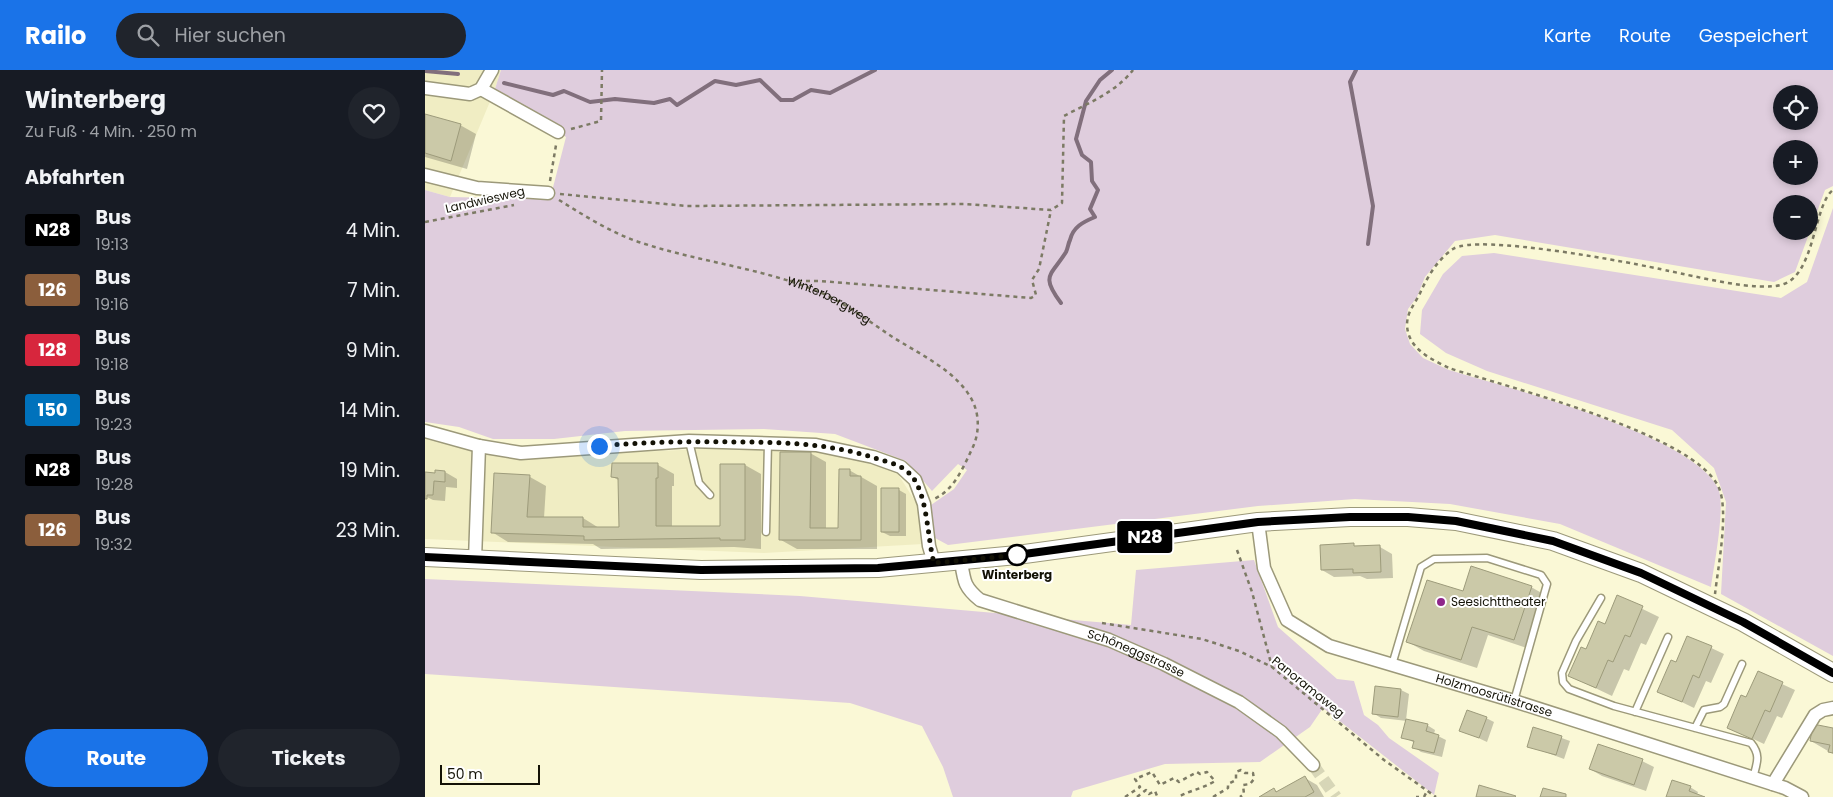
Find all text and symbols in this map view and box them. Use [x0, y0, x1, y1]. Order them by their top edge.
search box [116, 13, 466, 58]
text: Railo [25, 19, 86, 52]
icon: search [134, 21, 162, 49]
text: Hier suchen [174, 22, 286, 49]
text: Karte [1544, 23, 1591, 48]
text: Route [1619, 23, 1671, 48]
text: Gespeichert [1699, 23, 1808, 48]
text: Winterberg [25, 83, 166, 116]
map controls [1773, 85, 1818, 240]
button: locate [1773, 85, 1818, 130]
button: heart [348, 87, 400, 139]
text: Zu Fuß · 4 Min. · 250 m [25, 120, 197, 143]
button: + [1773, 140, 1818, 185]
text: Abfahrten [25, 164, 125, 191]
street label: Landwiesweg [444, 182, 526, 217]
button: − [1773, 195, 1818, 240]
text: Bus [95, 204, 131, 231]
text: N28 [35, 217, 70, 242]
text: 4 Min. [346, 217, 400, 244]
text: 19:13 [95, 233, 129, 256]
text: Bus [95, 264, 131, 291]
street label: Winterbergweg [785, 272, 875, 328]
text: 126 [38, 277, 67, 302]
text: 7 Min. [347, 277, 400, 304]
text: 19:16 [95, 293, 129, 316]
text: Bus [95, 324, 131, 351]
text: 128 [38, 337, 67, 362]
text: 9 Min. [346, 337, 400, 364]
text: 19:18 [95, 353, 129, 376]
text: Bus [95, 384, 131, 411]
text: 150 [37, 397, 68, 422]
text: 14 Min. [340, 397, 400, 424]
text: 19:23 [95, 413, 132, 436]
your location [587, 434, 612, 459]
text: Bus [95, 444, 131, 471]
text: N28 [35, 457, 70, 482]
text: 19 Min. [340, 457, 400, 484]
text: 19:28 [95, 473, 133, 496]
text: Bus [95, 504, 131, 531]
text: 126 [38, 517, 67, 542]
text: 23 Min. [336, 517, 400, 544]
line badge: N28 [1116, 521, 1174, 553]
text: N28 [1127, 524, 1163, 549]
text: 19:32 [95, 533, 132, 556]
marker: Winterberg [1006, 544, 1028, 566]
place label: Winterberg [982, 566, 1052, 583]
place label: Seesichttheater [1451, 593, 1546, 610]
marker: Seesichttheater [1435, 596, 1447, 608]
street label: Schöneggstrasse [1085, 625, 1188, 681]
street label: Panoramaweg [1268, 652, 1348, 721]
street label: Holzmoosrütistrasse [1434, 669, 1555, 721]
button: Route [25, 729, 208, 787]
button: Tickets [218, 729, 400, 787]
scale bar [440, 762, 540, 785]
text: 50 m [447, 764, 483, 784]

